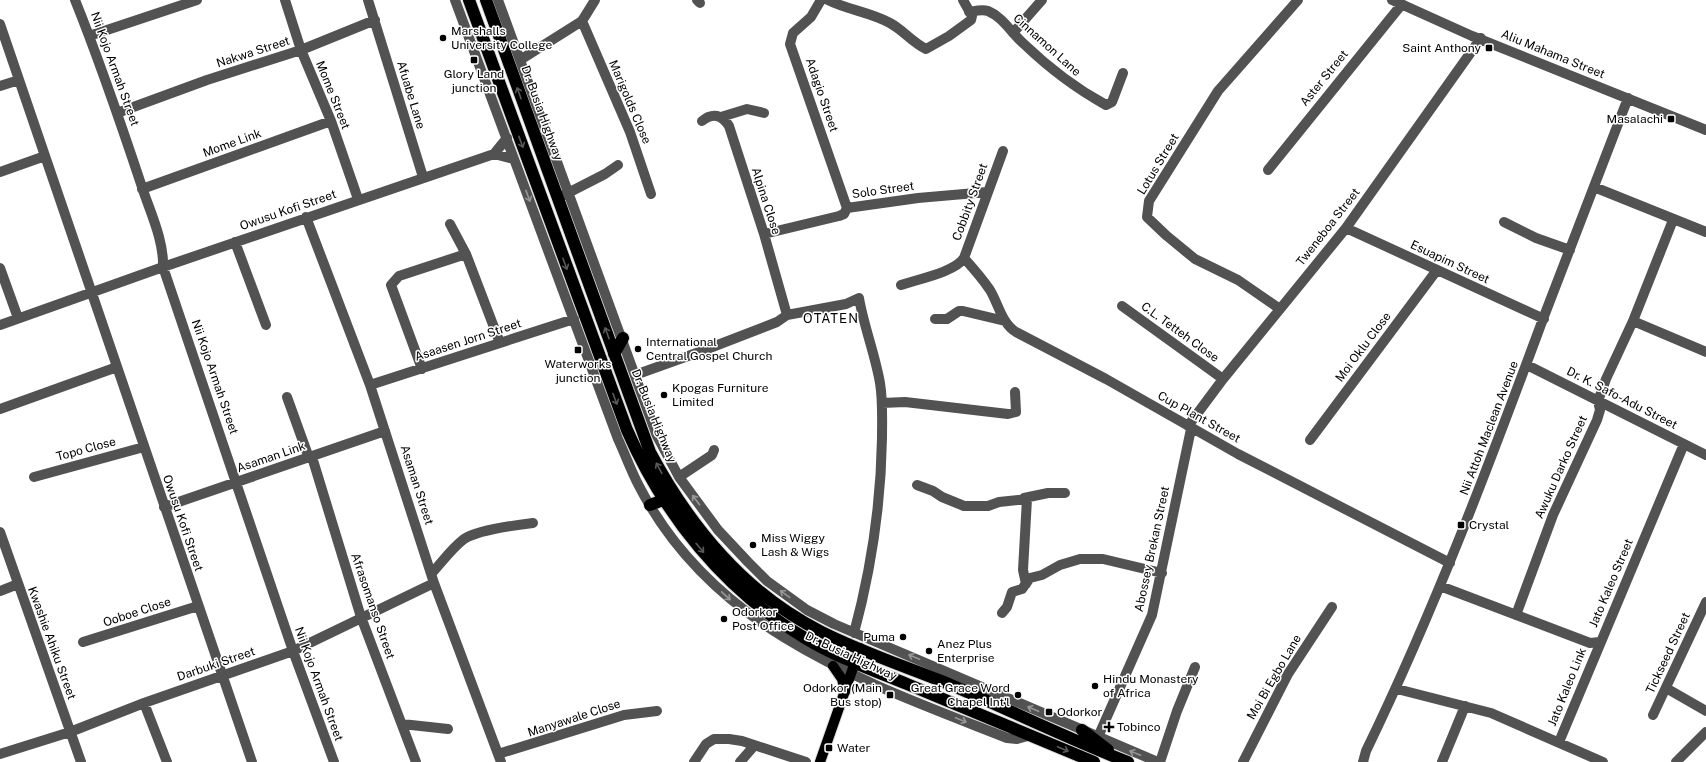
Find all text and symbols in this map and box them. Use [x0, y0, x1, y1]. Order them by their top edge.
street label: Nii Kojo Armah Street [88, 10, 142, 128]
street label: Cinnamon Lane [1010, 11, 1084, 79]
place label: Marshalls University College [451, 24, 553, 52]
street label: Aliu Mahama Street [1499, 27, 1607, 81]
street label: Nakwa Street [215, 33, 292, 70]
marker: Marshalls University College [438, 33, 448, 43]
place label: Saint Anthony [1402, 41, 1482, 55]
marker: Saint Anthony [1484, 43, 1494, 53]
street label: Aster Street [1297, 47, 1351, 109]
marker: Glory Land junction [469, 55, 479, 65]
street label: Adagio Street [803, 56, 841, 134]
street label: Marigolds Close [606, 58, 654, 146]
street label: Mome Street [313, 59, 353, 131]
street label: Afuabe Lane [394, 59, 428, 131]
street label: Dr. Busia Highway [518, 64, 566, 163]
place label: Glory Land junction [444, 67, 504, 95]
one-way arrow [515, 87, 523, 99]
place label: Masalachi [1607, 112, 1663, 126]
marker: Masalachi [1666, 114, 1676, 124]
street label: Mome Link [201, 126, 263, 160]
street label: Lotus Street [1134, 131, 1182, 197]
one-way arrow [517, 135, 525, 147]
street label: Cobbity Street [950, 161, 991, 243]
street label: Alpina Close [749, 166, 784, 237]
street label: Solo Street [851, 179, 915, 201]
street label: Tweneboa Street [1293, 185, 1363, 269]
street label: Owusu Kofi Street [238, 187, 338, 233]
one-way arrow [525, 189, 532, 202]
street label: Esuapim Street [1408, 238, 1492, 287]
one-way arrow [562, 258, 570, 270]
street label: C.L. Tetteh Close [1138, 299, 1222, 365]
street label: Moi Oklu Close [1332, 309, 1394, 384]
district label: OTATEN [803, 311, 859, 326]
street label: Asaasen Jorn Street [413, 316, 523, 364]
street label: Nii Kojo Armah Street [189, 318, 241, 437]
one-way arrow [602, 328, 610, 340]
place label: International Central Gospel Church [646, 335, 772, 363]
marker: International Central Gospel Church [633, 344, 643, 354]
marker: Waterworks junction [573, 345, 583, 355]
place label: Waterworks junction [545, 357, 611, 385]
street label: Nii Attoh Maclean Avenue [1457, 359, 1521, 497]
street label: Dr. K. Safo-Adu Street [1564, 364, 1680, 432]
street label: Dr. Busia Highway [629, 367, 679, 465]
place label: Kpogas Furniture Limited [672, 381, 769, 409]
street label: Cup Plant Street [1155, 388, 1243, 446]
marker: Kpogas Furniture Limited [659, 390, 669, 400]
one-way arrow [612, 393, 619, 405]
street label: Awuku Darko Street [1532, 413, 1590, 521]
street label: Topo Close [55, 434, 117, 464]
street label: Asaman Link [235, 439, 307, 475]
street label: Asaman Street [398, 443, 437, 527]
one-way arrow [654, 462, 662, 474]
street label: Owusu Kofi Street [160, 473, 206, 573]
street label: Abossey Brekan Street [1132, 485, 1172, 613]
one-way arrow [692, 495, 700, 506]
place label: Crystal [1469, 518, 1510, 532]
marker: Crystal [1456, 520, 1466, 530]
place label: Miss Wiggy Lash & Wigs [761, 531, 829, 559]
street label: Jato Kaleo Street [1586, 536, 1636, 629]
marker: Miss Wiggy Lash & Wigs [748, 540, 758, 550]
one-way arrow [695, 542, 704, 553]
street label: Afrasomanso Street [348, 551, 398, 661]
street label: Kwashie Ahiku Street [25, 585, 79, 702]
one-way arrow [780, 590, 791, 598]
one-way arrow [721, 591, 731, 601]
street label: Ooboe Close [101, 594, 173, 630]
place label: Odorkor Post Office [732, 605, 794, 633]
street label: Tickseed Street [1643, 610, 1693, 696]
marker: Odorkor Post Office [719, 614, 729, 624]
street label: Nii Kojo Armah Street [292, 625, 346, 743]
street label: Dr. Busia Highway [803, 629, 900, 684]
place label: Puma [863, 630, 895, 644]
marker: Puma [898, 632, 908, 642]
street label: Moi Bi Egbo Lane [1244, 632, 1304, 722]
place label: Anez Plus Enterprise [937, 637, 995, 665]
street label: Darbuki Street [175, 644, 257, 684]
marker: Anez Plus Enterprise [924, 646, 934, 656]
street label: Jato Kaleo Link [1545, 646, 1589, 728]
one-way arrow [908, 653, 920, 661]
place label: Hindu Monastery of Africa [1103, 672, 1199, 700]
place label: Odorkor (Main Bus stop) [803, 681, 882, 709]
place label: Great Grace Word Chapel Int'l [911, 681, 1010, 709]
marker: Hindu Monastery of Africa [1090, 681, 1100, 691]
marker: Odorkor (Main Bus stop) [885, 690, 895, 700]
marker: Great Grace Word Chapel Int'l [1013, 690, 1023, 700]
street label: Manyawale Close [526, 696, 622, 740]
one-way arrow [1027, 704, 1039, 712]
place label: Odorkor [1057, 705, 1103, 719]
marker: Odorkor [1044, 707, 1054, 717]
one-way arrow [954, 716, 966, 724]
place label: Tobinco [1117, 720, 1161, 734]
marker: Tobinco [1104, 722, 1114, 732]
place label: Water [837, 741, 871, 755]
marker: Water [824, 743, 834, 753]
one-way arrow [1056, 746, 1068, 753]
one-way arrow [1129, 748, 1141, 756]

